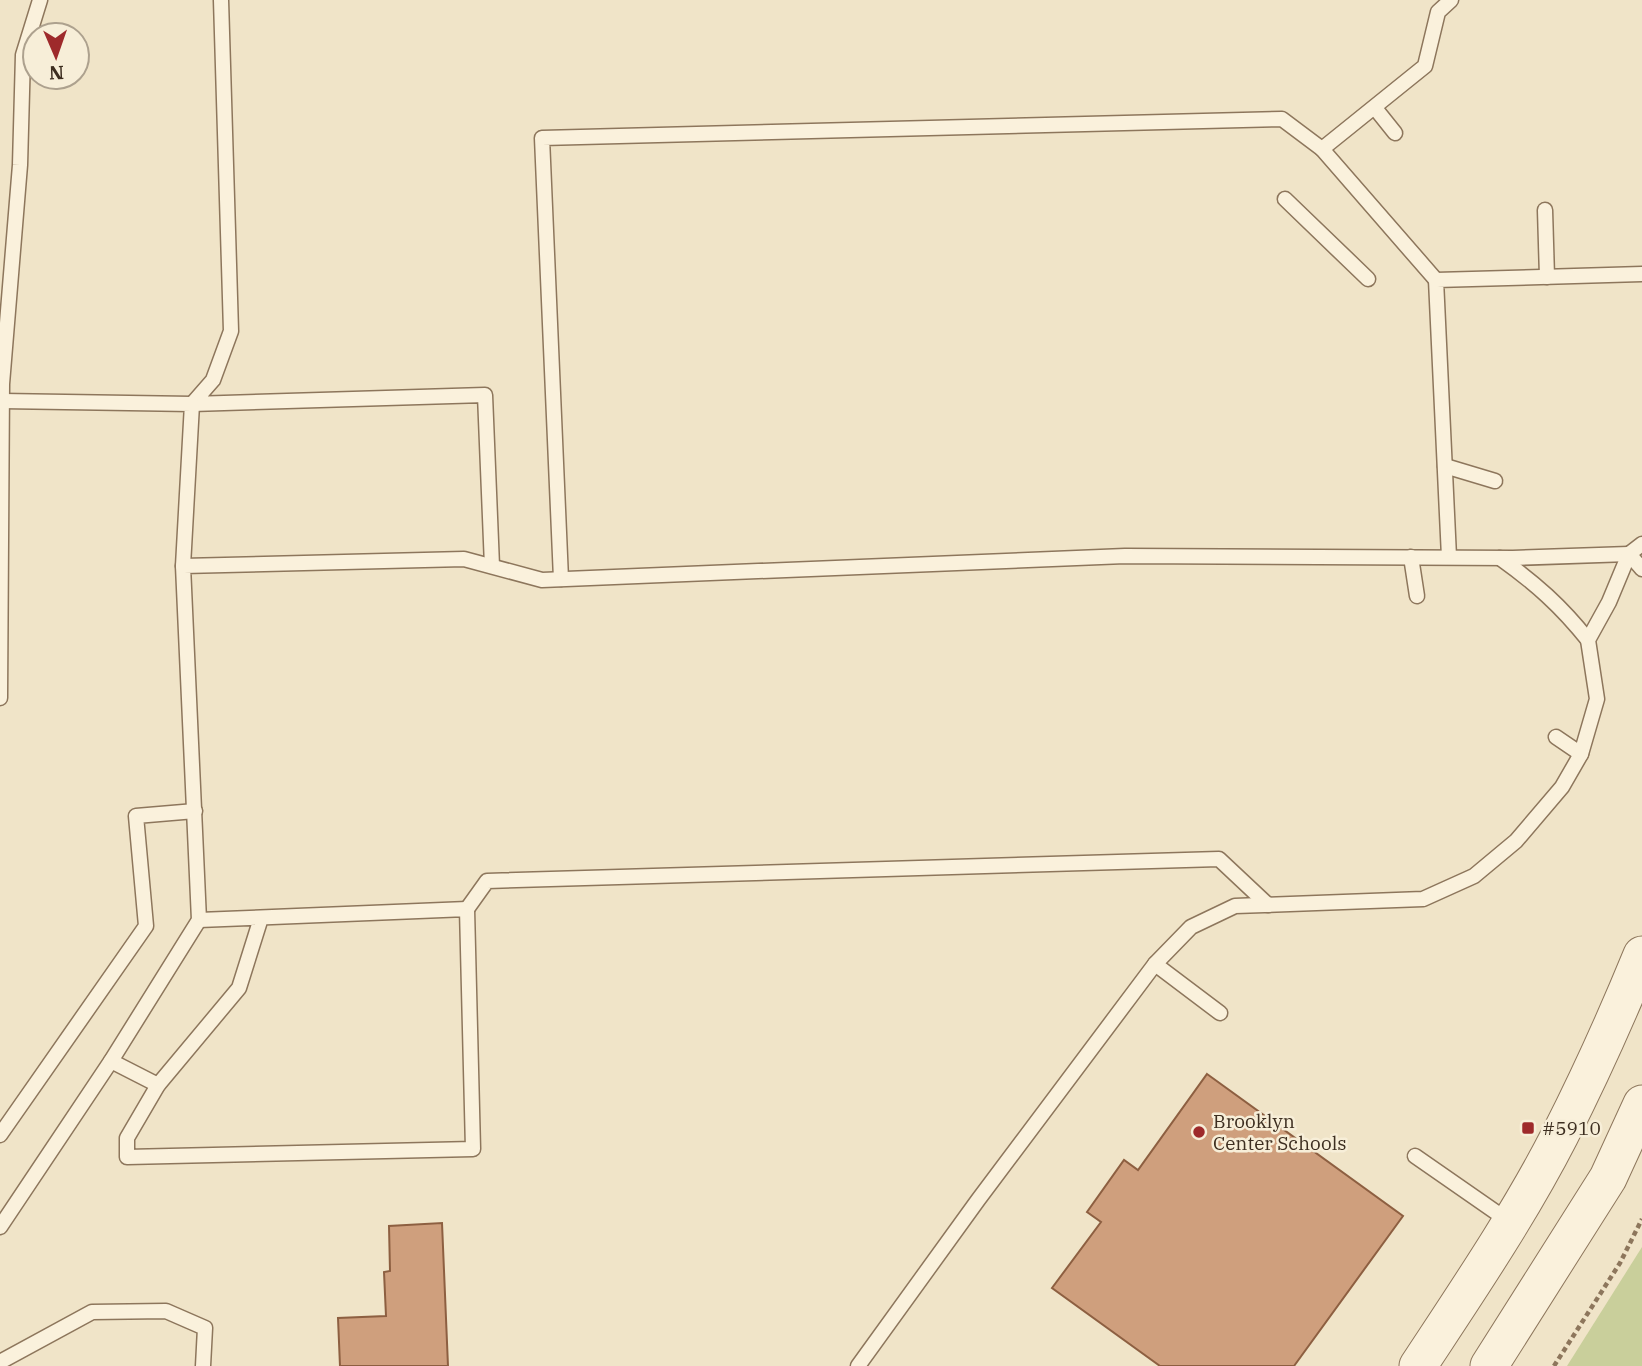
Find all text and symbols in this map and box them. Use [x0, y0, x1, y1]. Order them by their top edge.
north arrow [21, 21, 91, 91]
text: N [49, 61, 65, 85]
place label: Brooklyn Center Schools [1213, 1109, 1347, 1155]
place label: #5910 [1542, 1116, 1601, 1140]
marker: #5910 [1520, 1120, 1536, 1136]
marker: Brooklyn Center Schools [1191, 1124, 1207, 1140]

